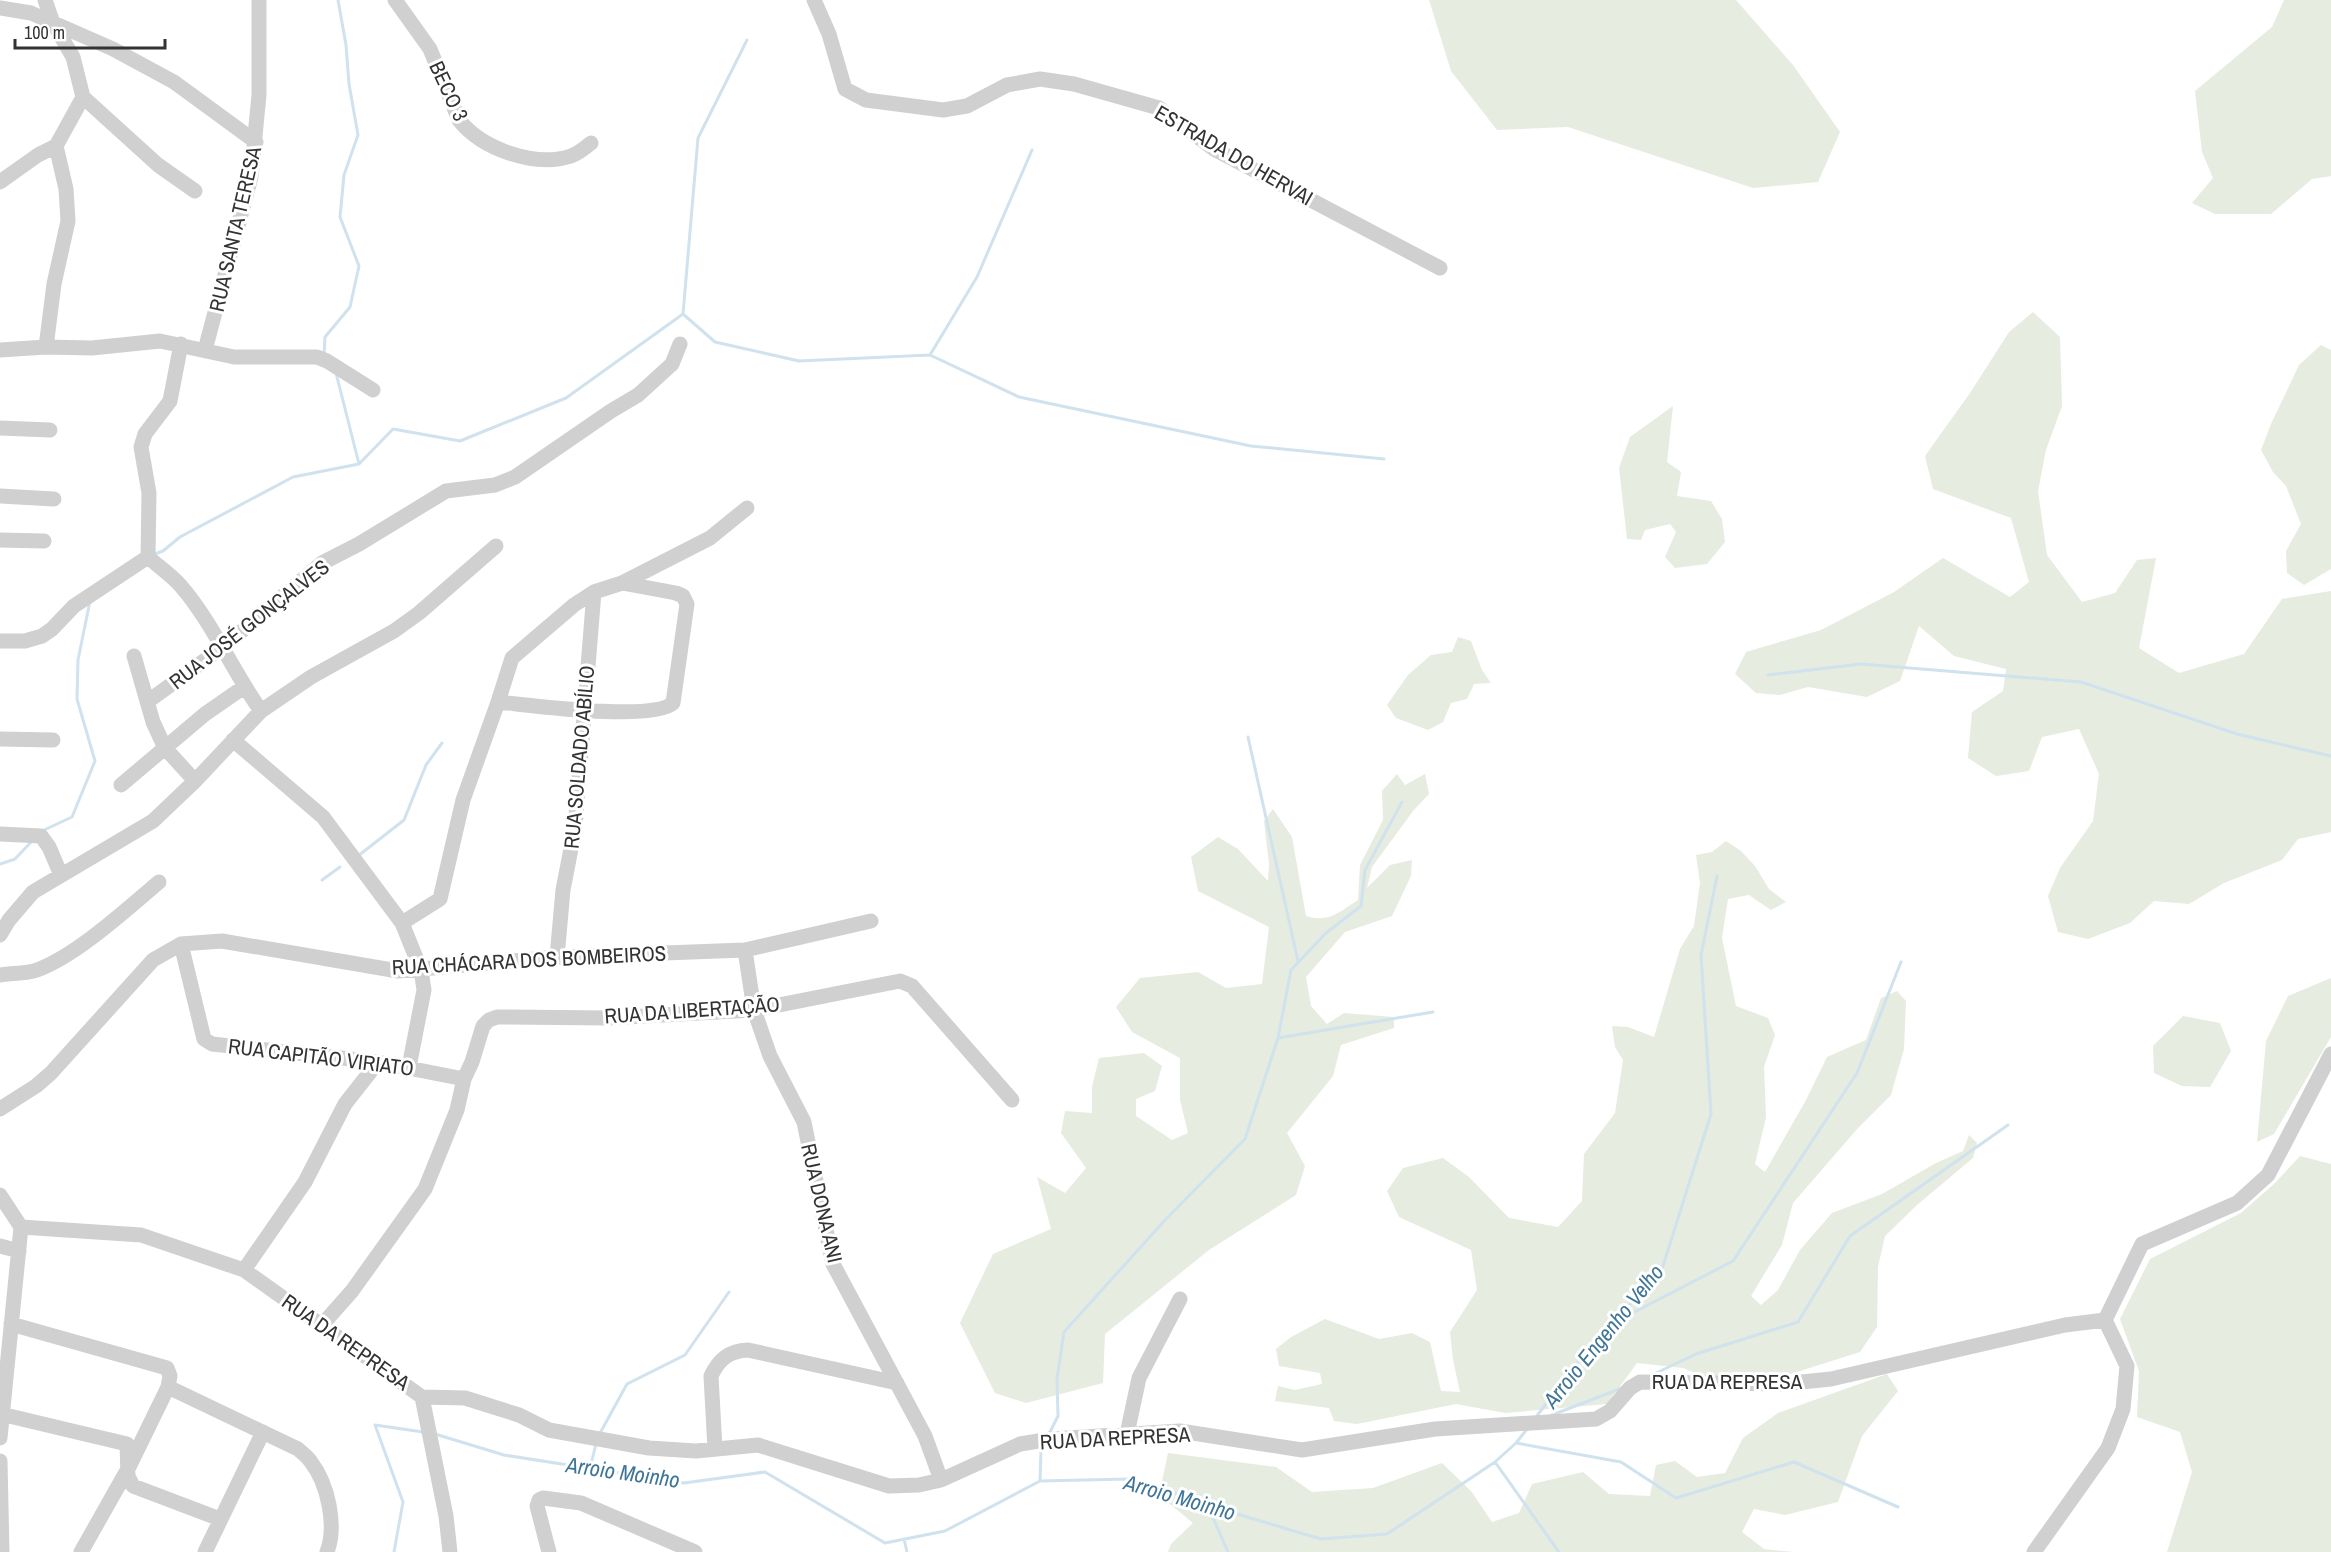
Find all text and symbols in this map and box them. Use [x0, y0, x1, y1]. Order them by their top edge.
scale bar [15, 12, 165, 50]
text: 100 m [24, 20, 65, 45]
street label: BECO 3 [423, 56, 475, 126]
street label: ESTRADA DO HERVAI [1150, 98, 1318, 212]
street label: RUA SANTA TERESA [202, 143, 268, 315]
street label: RUA JOSÉ GONÇALVES [163, 552, 335, 696]
street label: RUA SOLDADO ABÍLIO [557, 664, 601, 850]
street label: RUA CHÁCARA DOS BOMBEIROS [391, 938, 667, 982]
street label: RUA DA LIBERTAÇÃO [603, 989, 781, 1031]
street label: RUA CAPITÃO VIRIATO [227, 1031, 415, 1083]
street label: RUA DONA ANI [794, 1141, 850, 1265]
water label: Arroio Engenho Velho [1535, 1258, 1670, 1415]
street label: RUA DA REPRESA [276, 1287, 416, 1397]
street label: RUA DA REPRESA [1652, 1367, 1803, 1396]
street label: RUA DA REPRESA [1039, 1420, 1191, 1456]
water label: Arroio Moinho [563, 1449, 682, 1495]
water label: Arroio Moinho [1120, 1467, 1239, 1527]

